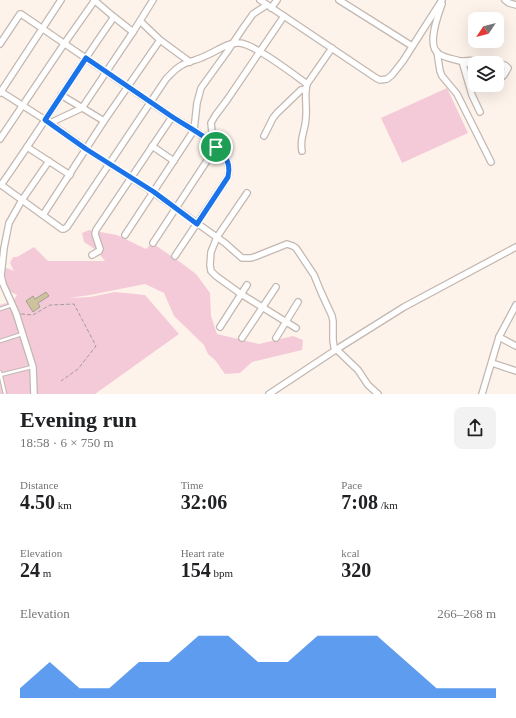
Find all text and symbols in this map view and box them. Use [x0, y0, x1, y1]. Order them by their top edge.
north arrow [468, 12, 504, 48]
map controls [468, 12, 504, 92]
button: layers [468, 56, 504, 92]
pin [199, 130, 233, 164]
icon: arrive [205, 136, 227, 158]
text: Evening run [20, 407, 137, 432]
button: share [454, 407, 496, 449]
text: 18:58 · 6 × 750 m [20, 435, 114, 450]
text: Distance [20, 479, 58, 491]
text: Time [181, 479, 203, 491]
text: Pace [341, 479, 362, 491]
text: 4.50 [20, 491, 55, 513]
text: 32:06 [181, 491, 227, 513]
text: 7:08 [341, 491, 378, 513]
text: km [55, 499, 72, 511]
text: /km [378, 499, 398, 511]
text: Elevation [20, 547, 62, 559]
text: Heart rate [181, 547, 224, 559]
text: kcal [341, 547, 360, 559]
text: 24 [20, 559, 40, 581]
text: 154 [181, 559, 211, 581]
text: 320 [341, 559, 371, 581]
text: m [40, 567, 51, 579]
text: bpm [211, 567, 233, 579]
text: Elevation [20, 606, 70, 621]
text: 266–268 m [437, 606, 496, 621]

